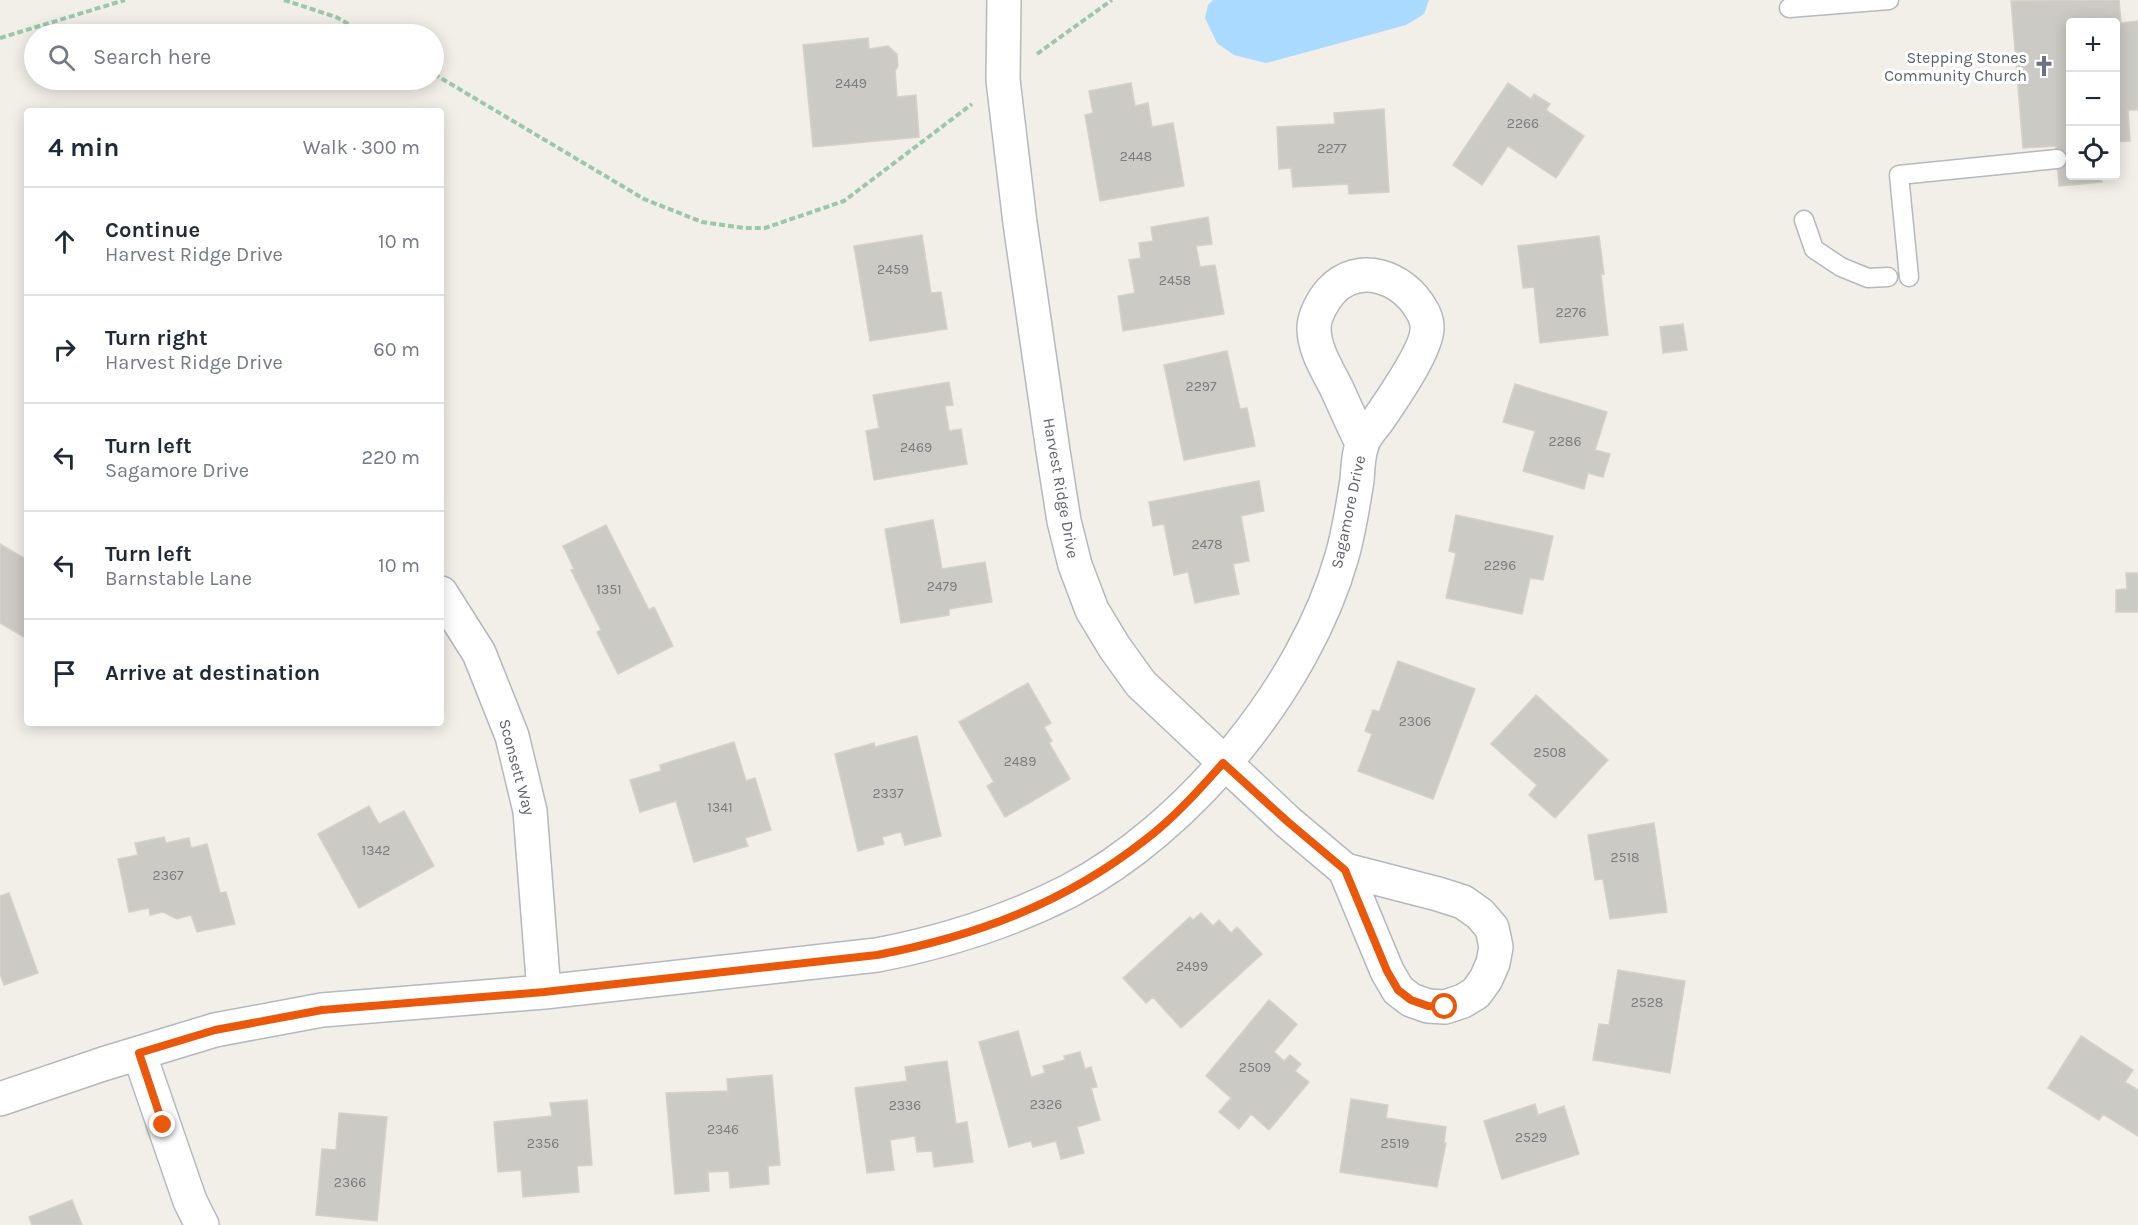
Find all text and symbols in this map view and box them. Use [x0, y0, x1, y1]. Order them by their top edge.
map controls [2066, 18, 2120, 180]
button: + [2066, 18, 2120, 72]
search box [24, 24, 444, 90]
icon: search [45, 41, 78, 74]
text: Search here [93, 44, 211, 70]
place label: Stepping Stones Community Church [1884, 48, 2027, 85]
church icon: Stepping Stones Community Church [2032, 54, 2056, 78]
button: − [2066, 72, 2120, 126]
house number: 2449 [835, 75, 867, 92]
house number: 2266 [1507, 115, 1539, 132]
button: locate [2066, 126, 2120, 180]
text: 4 min [48, 132, 119, 163]
text: Walk · 300 m [303, 136, 420, 159]
house number: 2277 [1317, 140, 1347, 157]
house number: 2448 [1120, 148, 1152, 165]
text: Continue [105, 217, 200, 243]
icon: ahead [48, 225, 81, 258]
text: 10 m [378, 230, 420, 253]
text: Harvest Ridge Drive [105, 243, 283, 266]
house number: 2459 [877, 261, 909, 278]
house number: 2458 [1159, 272, 1191, 289]
house number: 2276 [1556, 304, 1586, 321]
text: Turn right [105, 325, 208, 351]
icon: right [48, 333, 81, 366]
text: 60 m [373, 338, 420, 361]
text: Harvest Ridge Drive [105, 351, 283, 374]
house number: 2297 [1186, 378, 1217, 395]
street label: Harvest Ridge Drive [1039, 416, 1083, 560]
text: Turn left [105, 433, 192, 459]
house number: 2286 [1549, 433, 1581, 450]
house number: 2469 [900, 439, 932, 456]
icon: left [48, 441, 81, 474]
text: 220 m [361, 446, 420, 469]
street label: Sagamore Drive [1327, 454, 1369, 570]
text: Sagamore Drive [105, 459, 249, 482]
house number: 2478 [1191, 536, 1223, 553]
text: Turn left [105, 541, 192, 567]
icon: left [48, 549, 81, 582]
text: 10 m [378, 554, 420, 577]
house number: 2296 [1484, 557, 1516, 574]
text: Barnstable Lane [105, 567, 252, 590]
house number: 2479 [927, 578, 957, 595]
house number: 1351 [596, 581, 622, 598]
icon: arrive [48, 657, 81, 690]
text: Arrive at destination [105, 660, 320, 686]
house number: 2306 [1399, 713, 1431, 730]
street label: Sconsett Way [495, 717, 539, 818]
house number: 2508 [1534, 744, 1566, 761]
house number: 2489 [1004, 753, 1036, 770]
house number: 2337 [872, 785, 904, 802]
house number: 1341 [707, 799, 733, 816]
house number: 1342 [362, 842, 390, 859]
house number: 2518 [1610, 849, 1640, 866]
house number: 2367 [153, 867, 184, 884]
house number: 2499 [1176, 958, 1208, 975]
route start [1431, 993, 1457, 1019]
house number: 2528 [1631, 994, 1663, 1011]
house number: 2509 [1239, 1059, 1271, 1076]
house number: 2326 [1030, 1096, 1062, 1113]
house number: 2336 [889, 1097, 921, 1114]
route end [149, 1111, 175, 1137]
house number: 2346 [707, 1121, 739, 1138]
house number: 2529 [1515, 1129, 1547, 1146]
house number: 2356 [527, 1135, 559, 1152]
house number: 2519 [1381, 1135, 1409, 1152]
house number: 2366 [334, 1174, 366, 1191]

